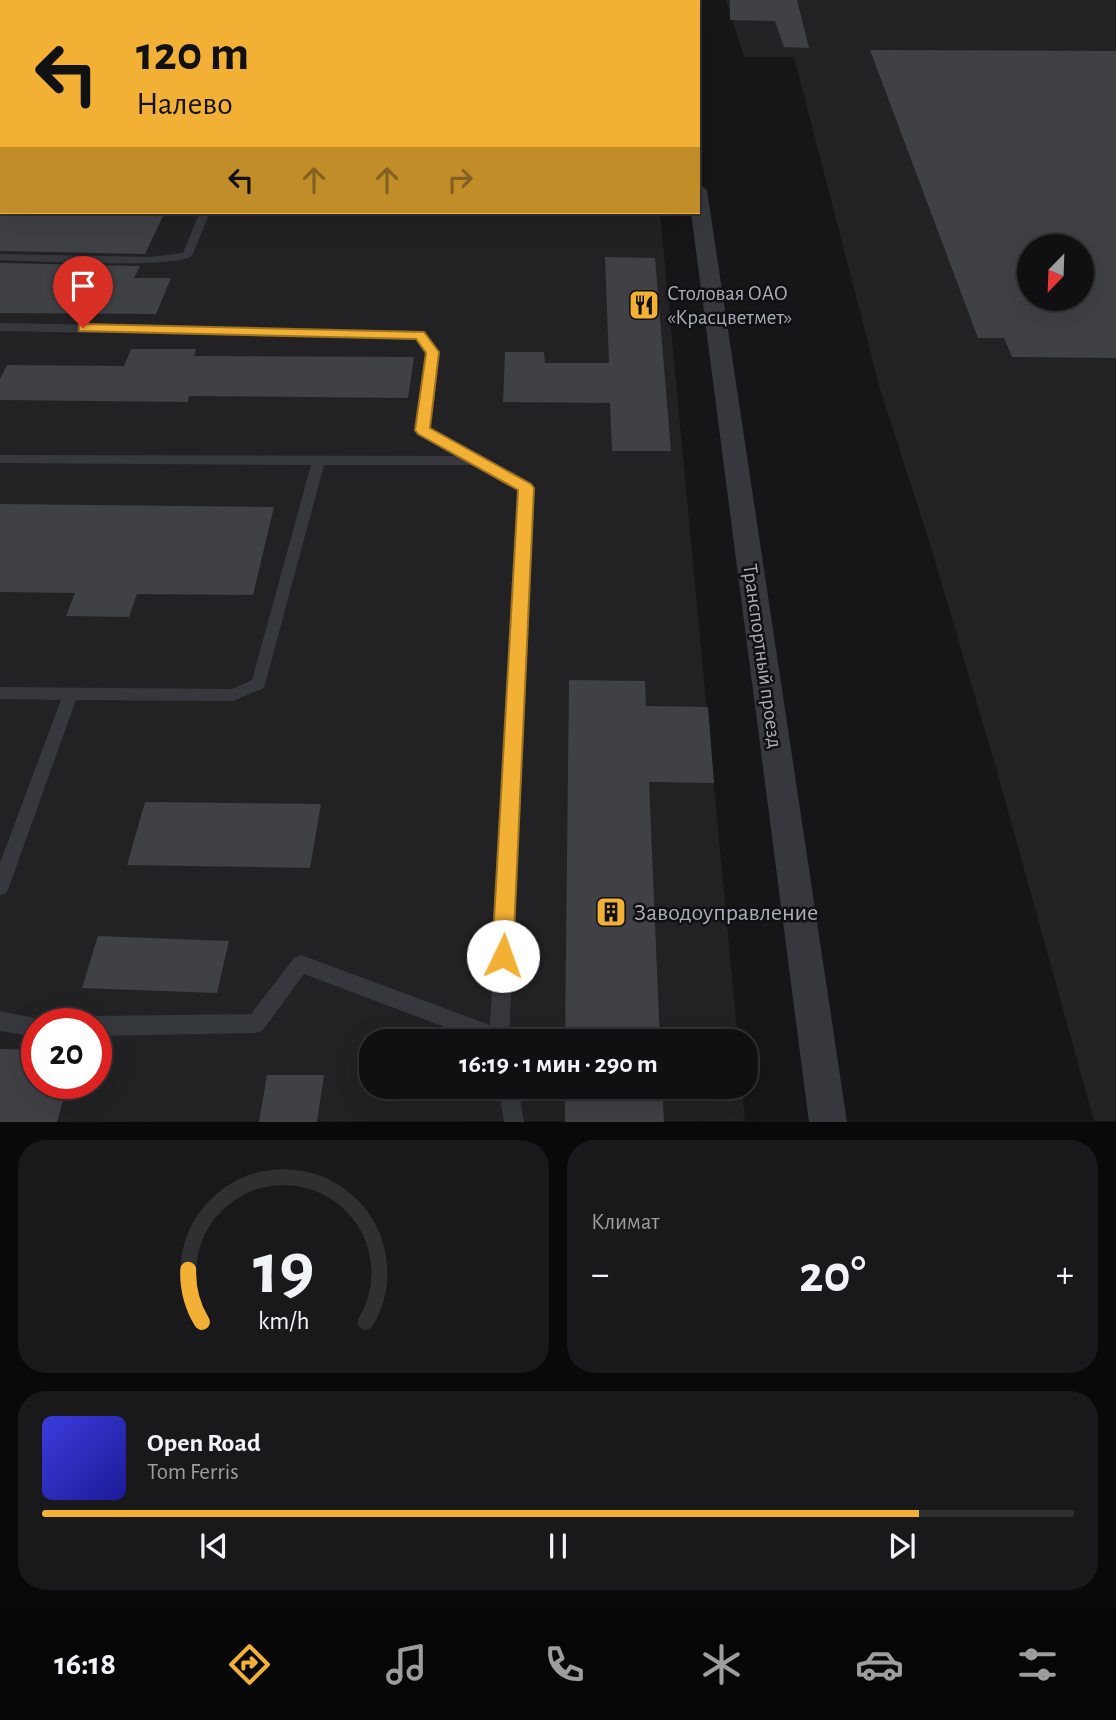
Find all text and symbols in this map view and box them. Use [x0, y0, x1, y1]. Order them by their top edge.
icon: left [21, 28, 112, 119]
text: 120 m [136, 30, 249, 79]
text: Налево [136, 88, 233, 120]
icon: left [222, 161, 260, 199]
icon: ahead [295, 161, 333, 199]
icon: ahead [368, 161, 406, 199]
icon: right [441, 161, 479, 199]
north arrow [1017, 234, 1094, 312]
map controls [1017, 234, 1094, 311]
pin [53, 256, 113, 328]
icon: arrive [64, 267, 102, 305]
place label: Столовая ОАО «Красцветмет» [667, 283, 792, 328]
restaurant icon: Столовая ОАО «Красцветмет» [627, 288, 661, 322]
street label: Транспортный проезд [739, 563, 786, 750]
building icon: Заводоуправление [594, 895, 628, 929]
place label: Заводоуправление [634, 901, 818, 925]
position arrow [466, 919, 540, 993]
speed limit sign: 20 [21, 1008, 112, 1099]
text: 16:19 · 1 мин · 290 m [459, 1051, 658, 1077]
text: Климат [591, 1211, 660, 1234]
text: 19 [253, 1235, 314, 1308]
text: 20° [799, 1249, 866, 1301]
text: − [591, 1256, 609, 1294]
text: + [1056, 1256, 1074, 1294]
text: km/h [258, 1309, 309, 1334]
text: Open Road [147, 1430, 261, 1456]
text: Tom Ferris [147, 1461, 239, 1484]
icon: previous [195, 1527, 233, 1565]
icon: pause [539, 1527, 577, 1565]
icon: next [883, 1527, 921, 1565]
icon: directions [225, 1640, 274, 1689]
icon: music [382, 1640, 431, 1689]
icon: phone [540, 1640, 589, 1689]
icon: climate [697, 1640, 746, 1689]
icon: car [855, 1640, 904, 1689]
icon: filters [1013, 1640, 1062, 1689]
text: 16:18 [54, 1648, 116, 1680]

